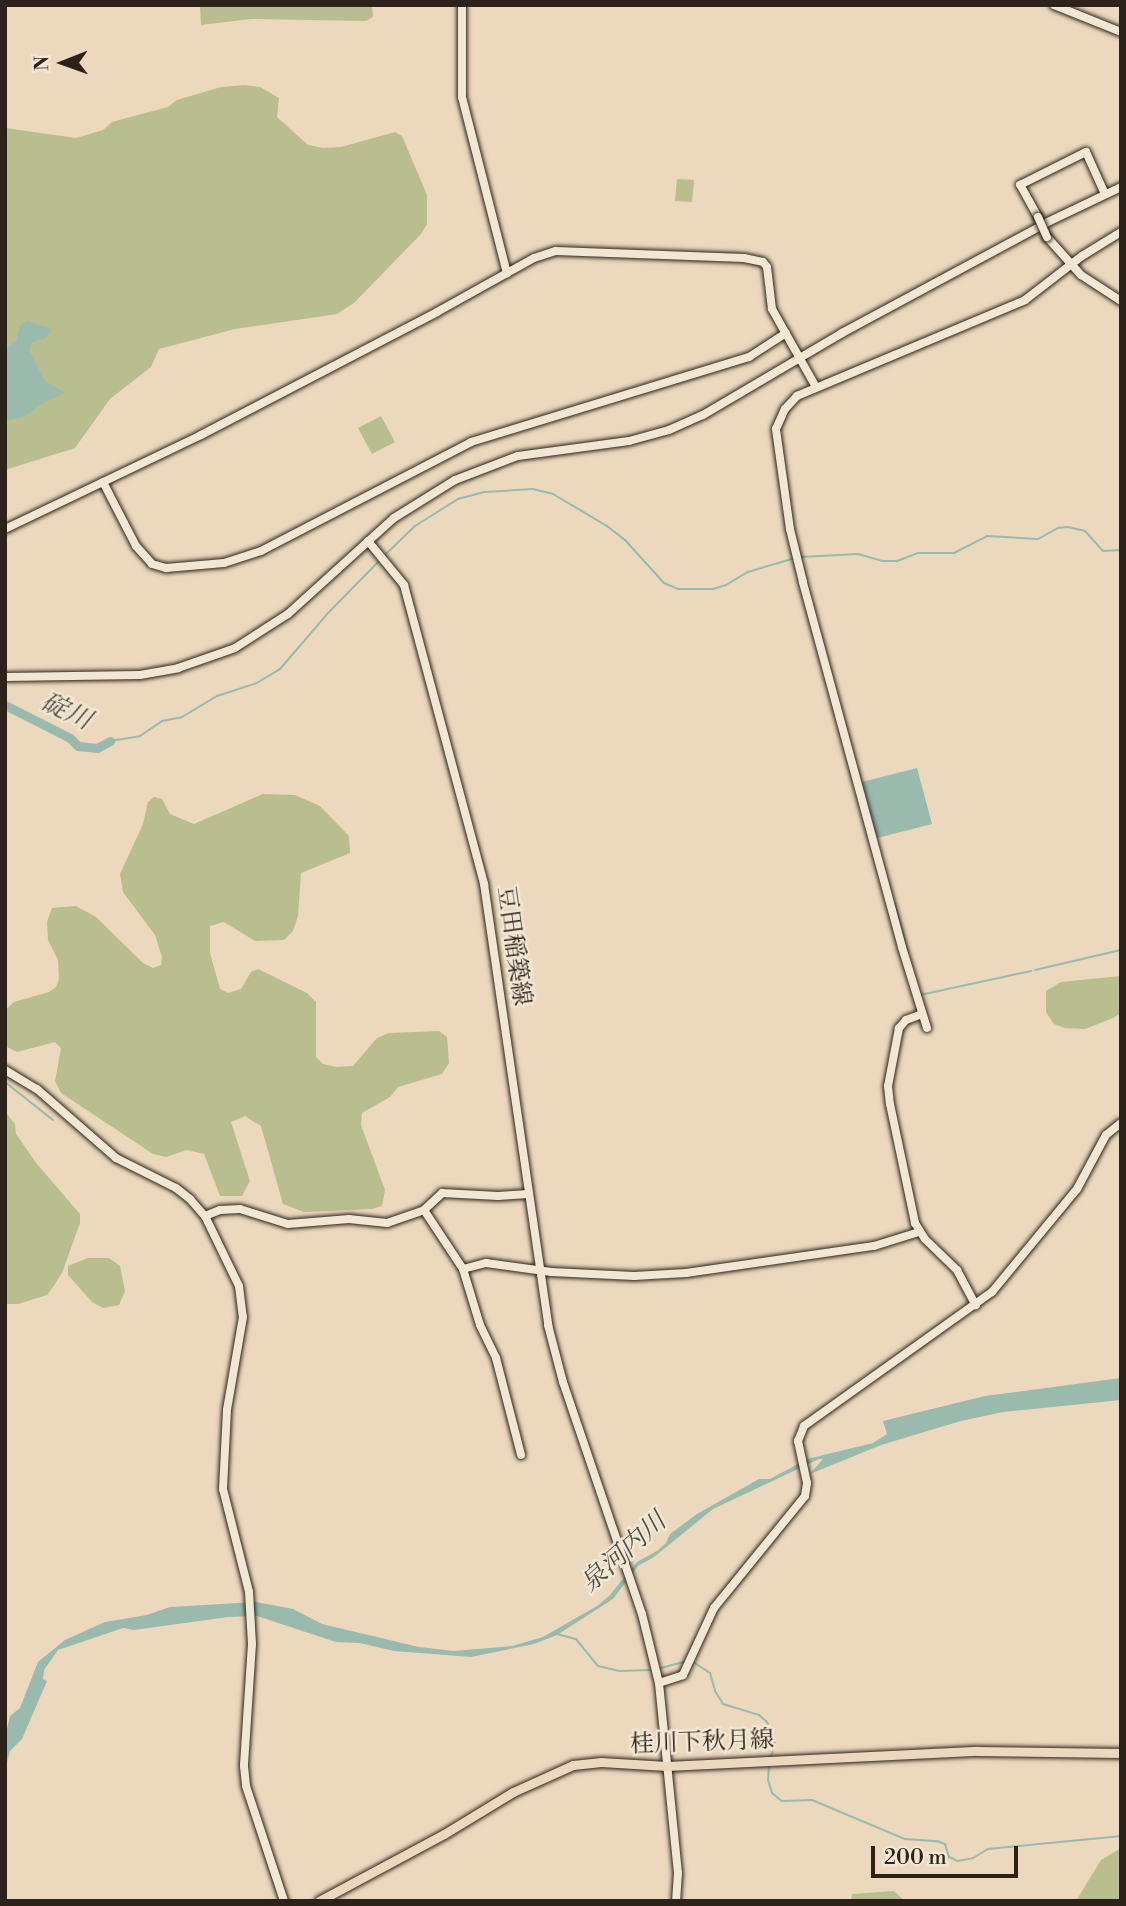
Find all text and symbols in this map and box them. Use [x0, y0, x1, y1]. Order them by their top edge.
north arrow [28, 28, 98, 98]
text: N [30, 56, 54, 71]
water label: 碇川 [36, 687, 96, 737]
street label: 豆田稲築線 [490, 885, 536, 1007]
water label: 泉河内川 [575, 1507, 673, 1599]
street label: 桂川下秋月線 [630, 1726, 774, 1760]
scale bar [874, 1832, 1021, 1876]
text: 200 m [884, 1845, 947, 1871]

